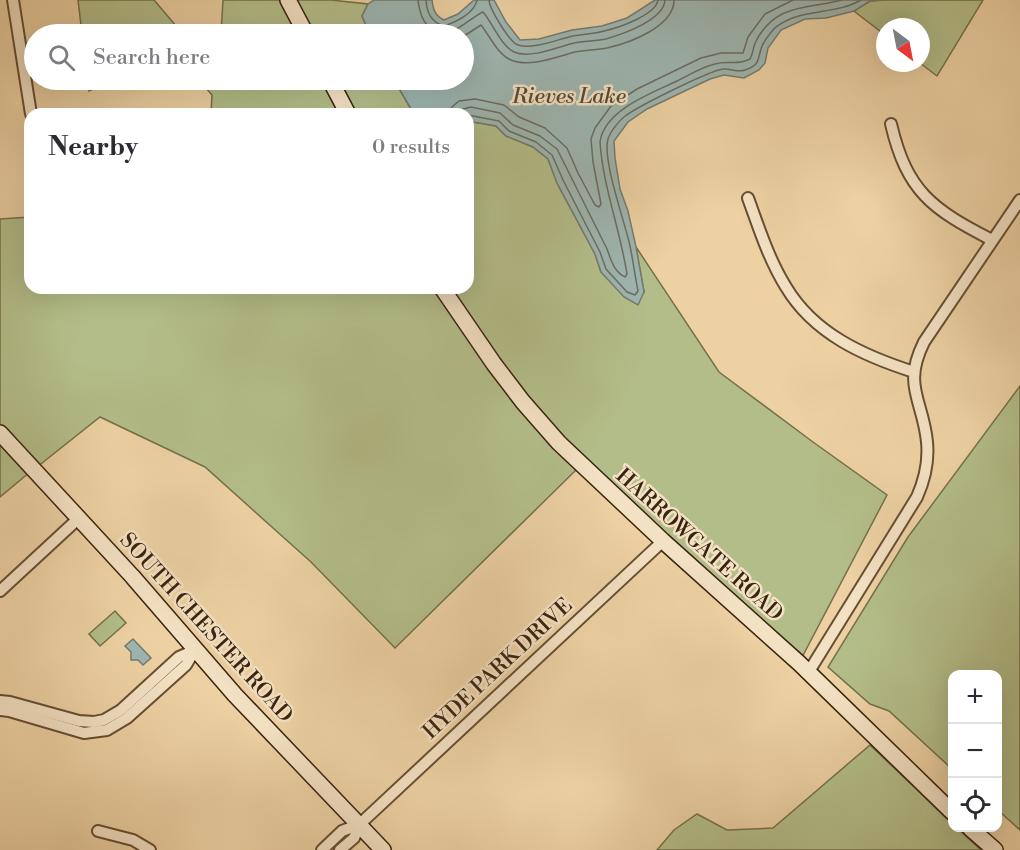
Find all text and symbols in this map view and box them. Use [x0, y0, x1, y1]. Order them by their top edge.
north arrow [876, 18, 930, 72]
search box [24, 24, 474, 90]
icon: search [45, 41, 78, 74]
text: Search here [93, 44, 210, 71]
water label: Rieves Lake [511, 83, 626, 110]
text: Nearby [48, 131, 138, 163]
text: 0 results [372, 135, 450, 160]
street label: HARROWGATE ROAD [610, 463, 788, 627]
street label: SOUTH CHESTER ROAD [114, 528, 298, 728]
street label: HYDE PARK DRIVE [418, 593, 578, 745]
map controls [948, 670, 1002, 832]
button: + [948, 670, 1002, 724]
button: − [948, 724, 1002, 778]
button: locate [948, 778, 1002, 832]

